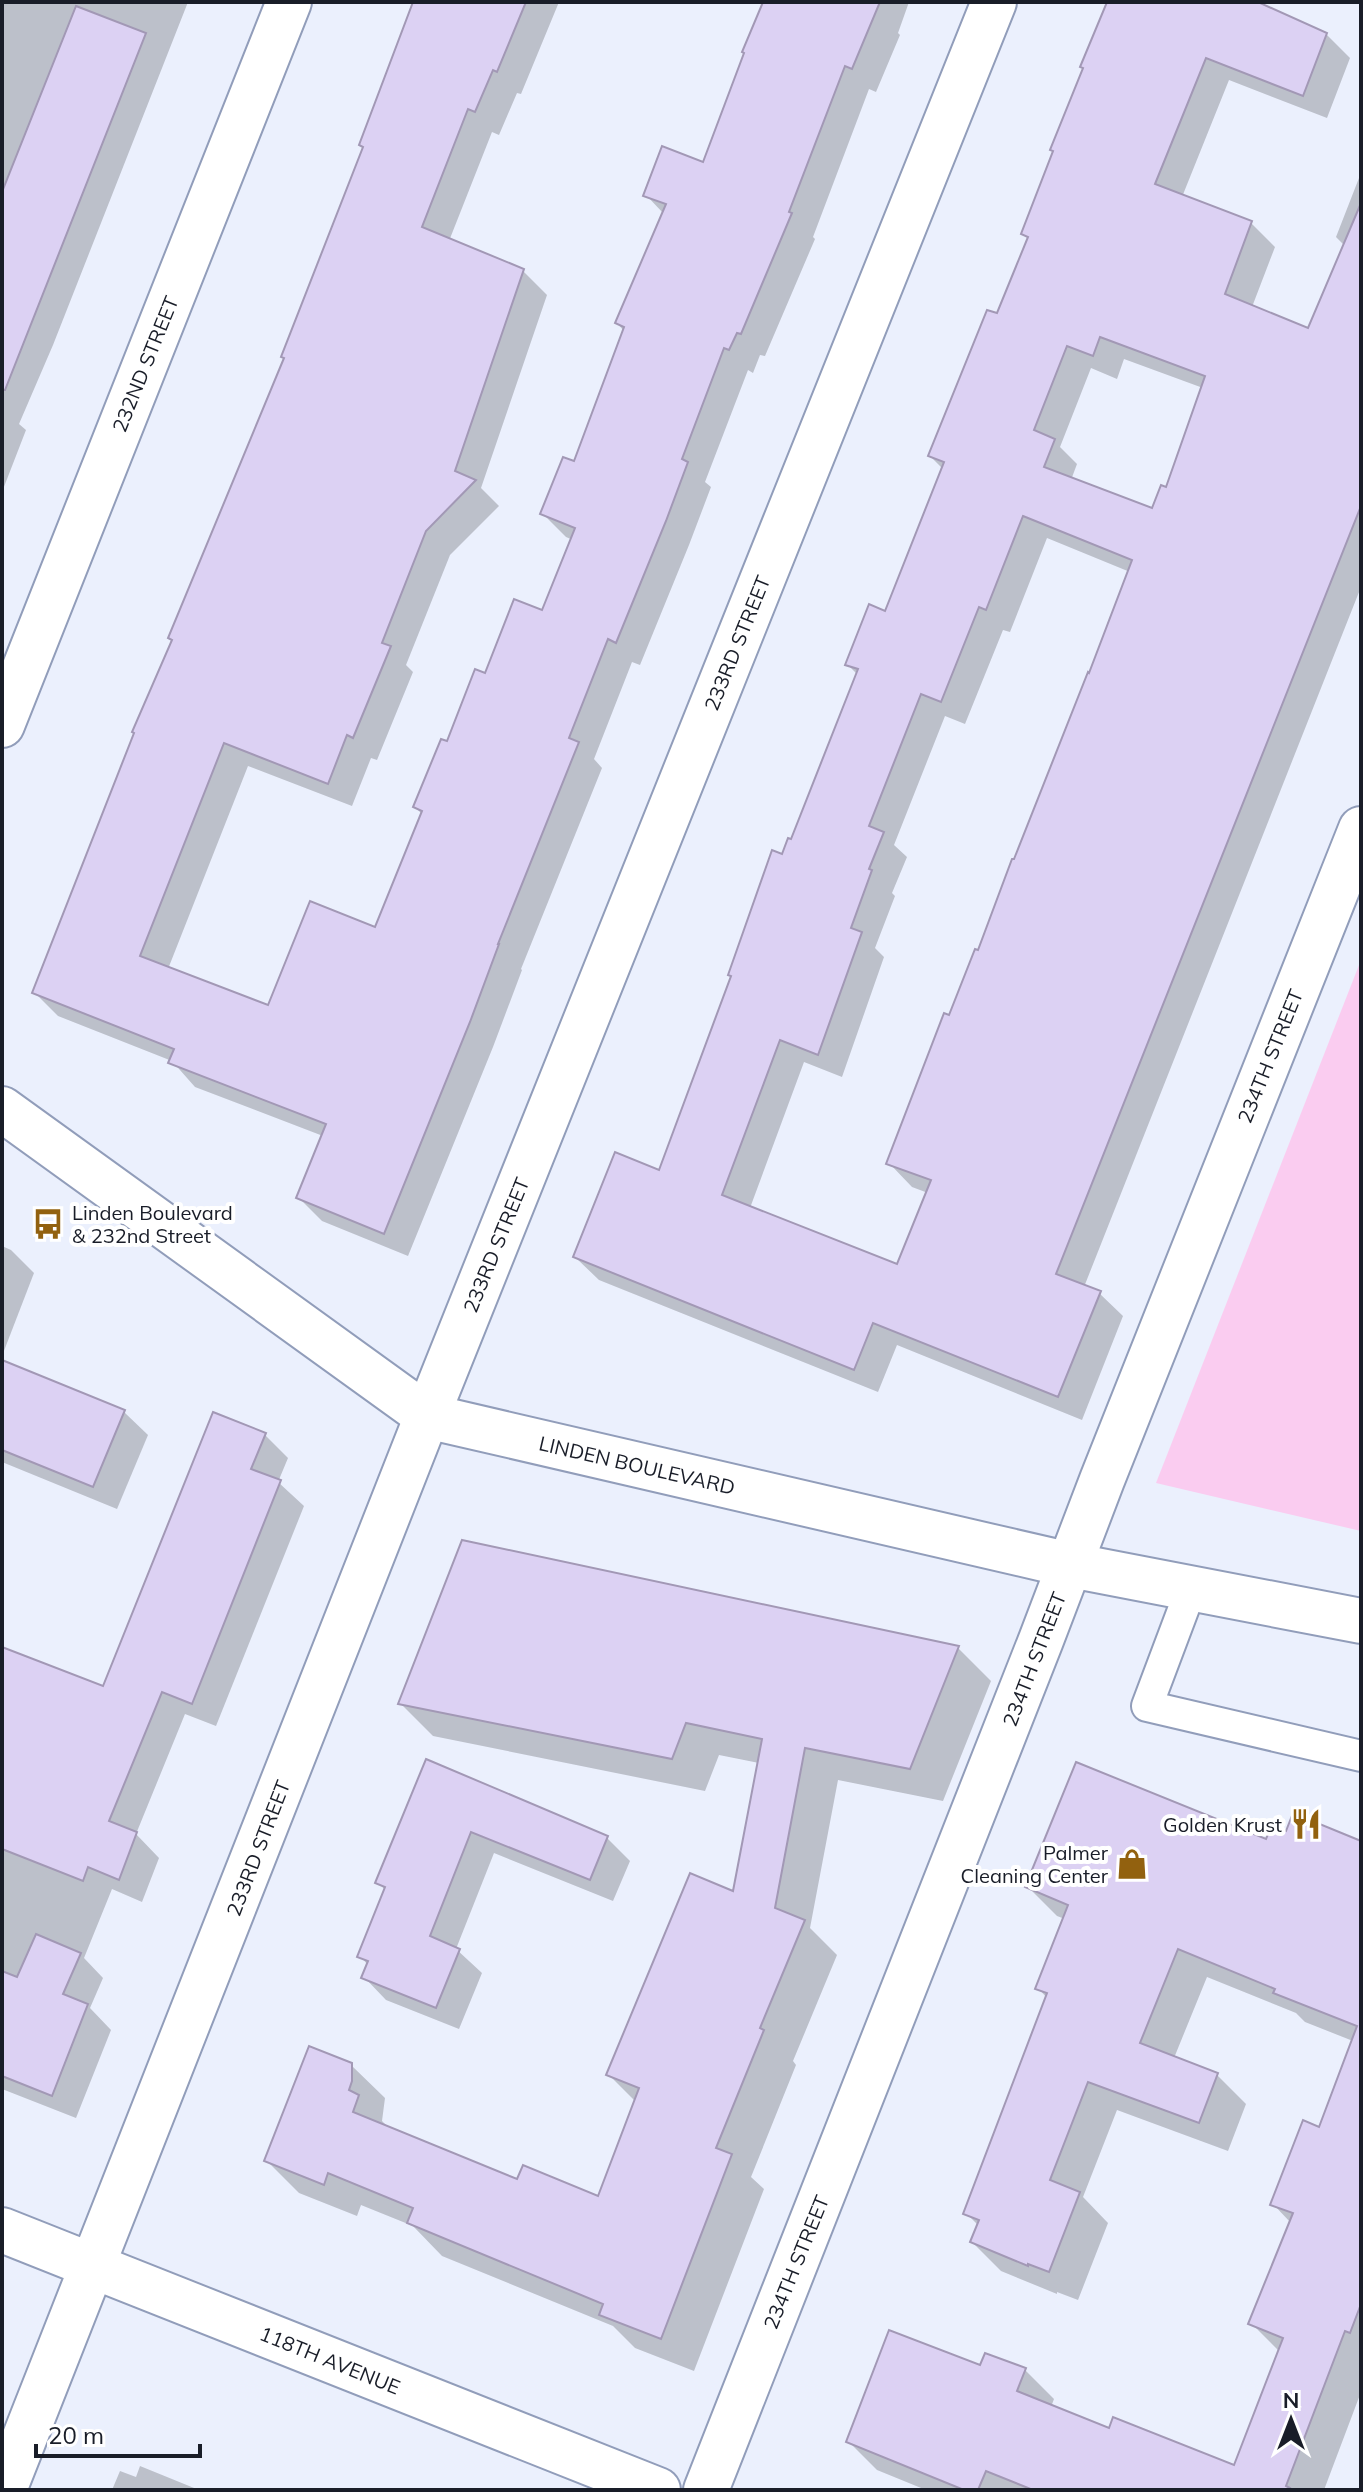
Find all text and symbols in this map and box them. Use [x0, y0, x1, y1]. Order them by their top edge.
street label: 232ND STREET [106, 292, 184, 436]
street label: 233RD STREET [699, 572, 775, 714]
street label: 234TH STREET [1232, 985, 1308, 1127]
street label: 233RD STREET [458, 1174, 534, 1316]
place label: Linden Boulevard & 232nd Street [72, 1200, 233, 1248]
bus stop icon: Linden Boulevard & 232nd Street [31, 1207, 65, 1241]
street label: LINDEN BOULEVARD [537, 1430, 737, 1500]
street label: 234TH STREET [997, 1588, 1071, 1730]
street label: 233RD STREET [221, 1777, 295, 1919]
restaurant icon: Golden Krust [1289, 1807, 1323, 1841]
place label: Golden Krust [1163, 1812, 1282, 1837]
place label: Palmer Cleaning Center [961, 1840, 1109, 1888]
shop icon: Palmer Cleaning Center [1115, 1847, 1149, 1881]
street label: 234TH STREET [758, 2191, 834, 2333]
street label: 118TH AVENUE [256, 2320, 404, 2400]
north arrow [1251, 2380, 1331, 2460]
text: N [1283, 2386, 1299, 2414]
scale bar [36, 2408, 200, 2458]
text: 20 m [48, 2420, 104, 2450]

